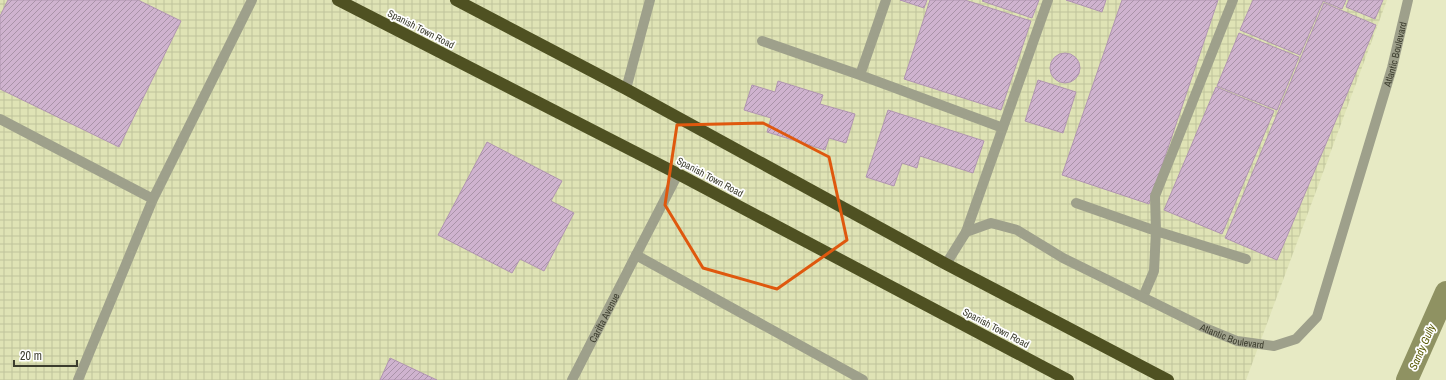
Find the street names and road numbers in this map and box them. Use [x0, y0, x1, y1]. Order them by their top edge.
street label: Spanish Town Road [385, 7, 457, 51]
street label: Atlantic Boulevard [1380, 20, 1409, 89]
street label: Spanish Town Road [675, 154, 745, 200]
street label: Carifta Avenue [586, 290, 622, 345]
street label: Spanish Town Road [961, 305, 1031, 351]
street label: Atlantic Boulevard [1197, 320, 1265, 351]

